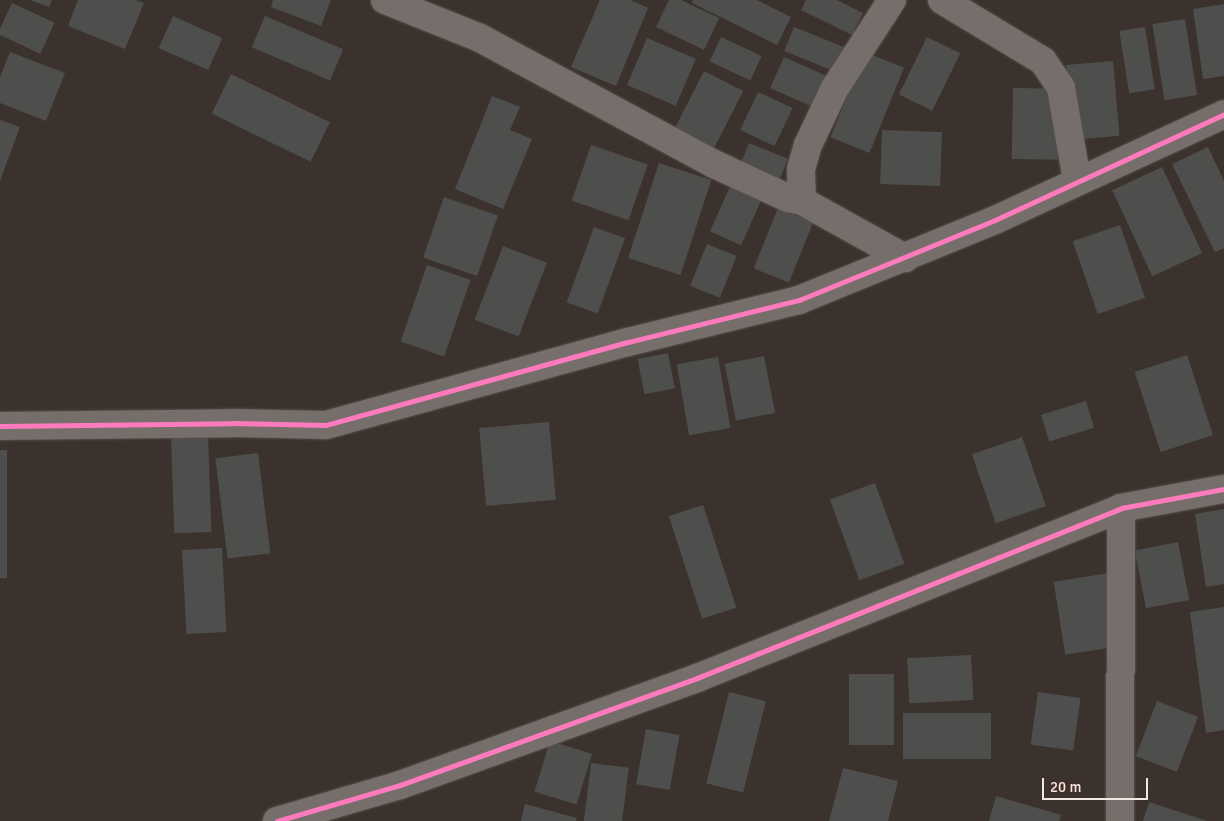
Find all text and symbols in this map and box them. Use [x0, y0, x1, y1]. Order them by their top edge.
scale bar [1044, 768, 1150, 800]
text: 20 m [1050, 778, 1081, 796]

